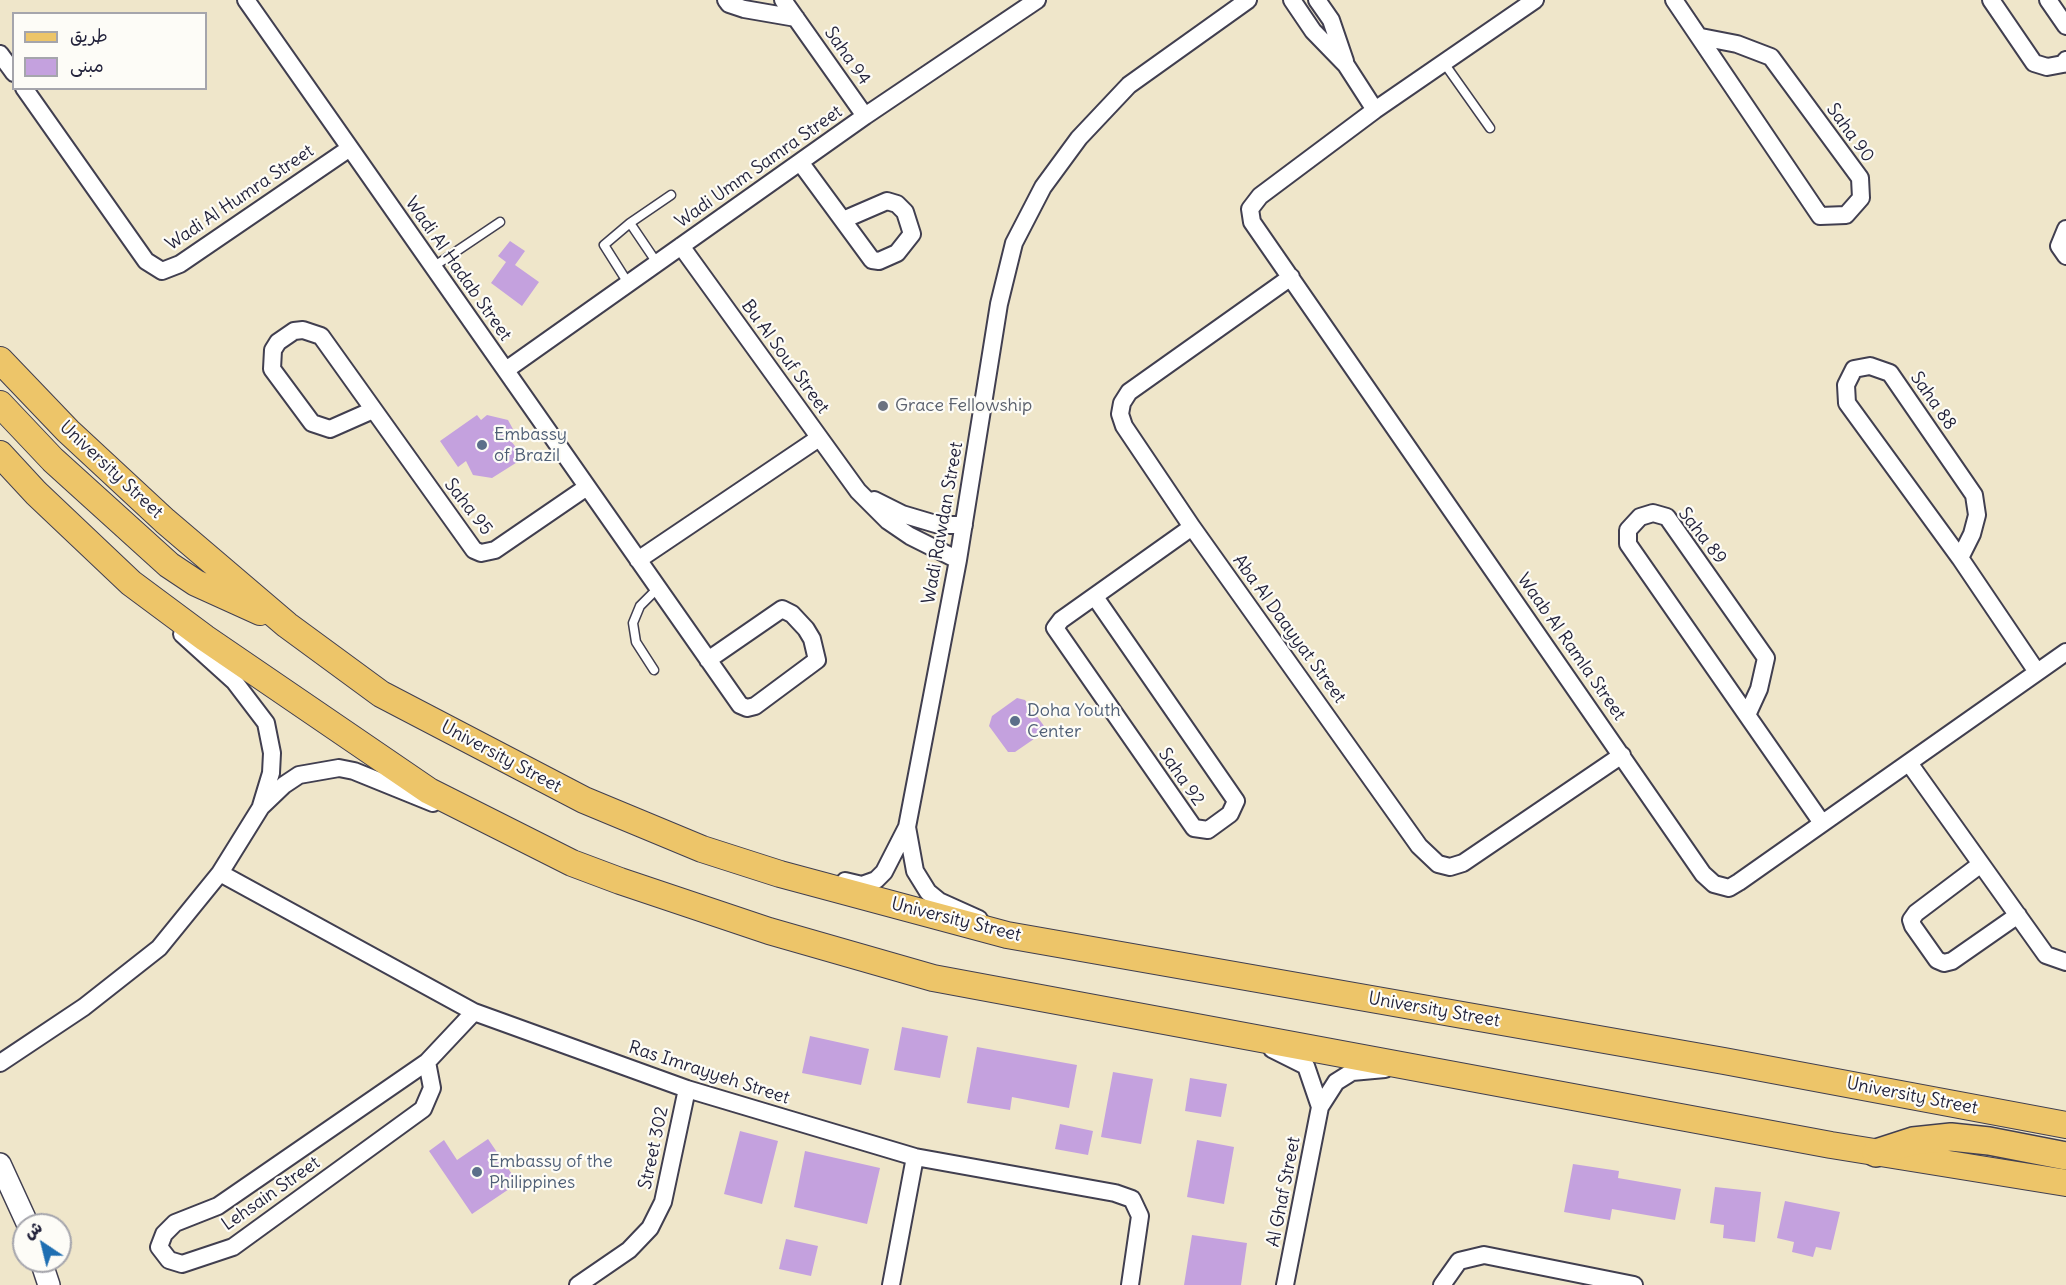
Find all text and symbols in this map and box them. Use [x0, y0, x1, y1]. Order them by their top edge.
legend [12, 12, 207, 90]
street label: Saha 94 [819, 23, 875, 89]
text: طريق [70, 24, 108, 47]
text: مبنى [70, 54, 104, 77]
street label: Saha 90 [1821, 99, 1879, 167]
street label: Wadi Umm Samra Street [671, 101, 847, 233]
street label: Wadi Al Humra Street [162, 140, 318, 256]
street label: Wadi Al Hadab Street [400, 193, 516, 345]
street label: Bu Al Souf Street [736, 296, 834, 418]
street label: Saha 88 [1905, 368, 1961, 434]
place label: Grace Fellowship [895, 395, 1032, 417]
marker: Grace Fellowship [876, 399, 890, 413]
street label: University Street [55, 417, 167, 523]
place label: Embassy of Brazil [494, 424, 567, 466]
marker: Embassy of Brazil [475, 438, 489, 452]
street label: Wadi Rawdan Street [918, 440, 968, 606]
street label: Saha 95 [439, 474, 497, 540]
street label: Saha 89 [1673, 503, 1731, 569]
street label: Aba Al Daayyat Street [1228, 551, 1350, 707]
street label: Waab Al Ramla Street [1512, 569, 1630, 725]
place label: Doha Youth Center [1027, 700, 1121, 742]
marker: Doha Youth Center [1008, 714, 1022, 728]
street label: University Street [437, 716, 565, 798]
street label: Saha 92 [1153, 744, 1209, 810]
street label: University Street [889, 893, 1023, 947]
street label: University Street [1367, 988, 1501, 1032]
street label: Ras Imrayyeh Street [626, 1037, 792, 1109]
street label: University Street [1845, 1073, 1979, 1119]
street label: Street 302 [635, 1105, 673, 1191]
street label: Al Ghaf Street [1263, 1135, 1305, 1249]
place label: Embassy of the Philippines [489, 1151, 613, 1194]
street label: Lehsain Street [218, 1152, 324, 1236]
marker: Embassy of the Philippines [470, 1165, 484, 1179]
north arrow [12, 1213, 72, 1273]
text: ش [20, 1217, 46, 1243]

